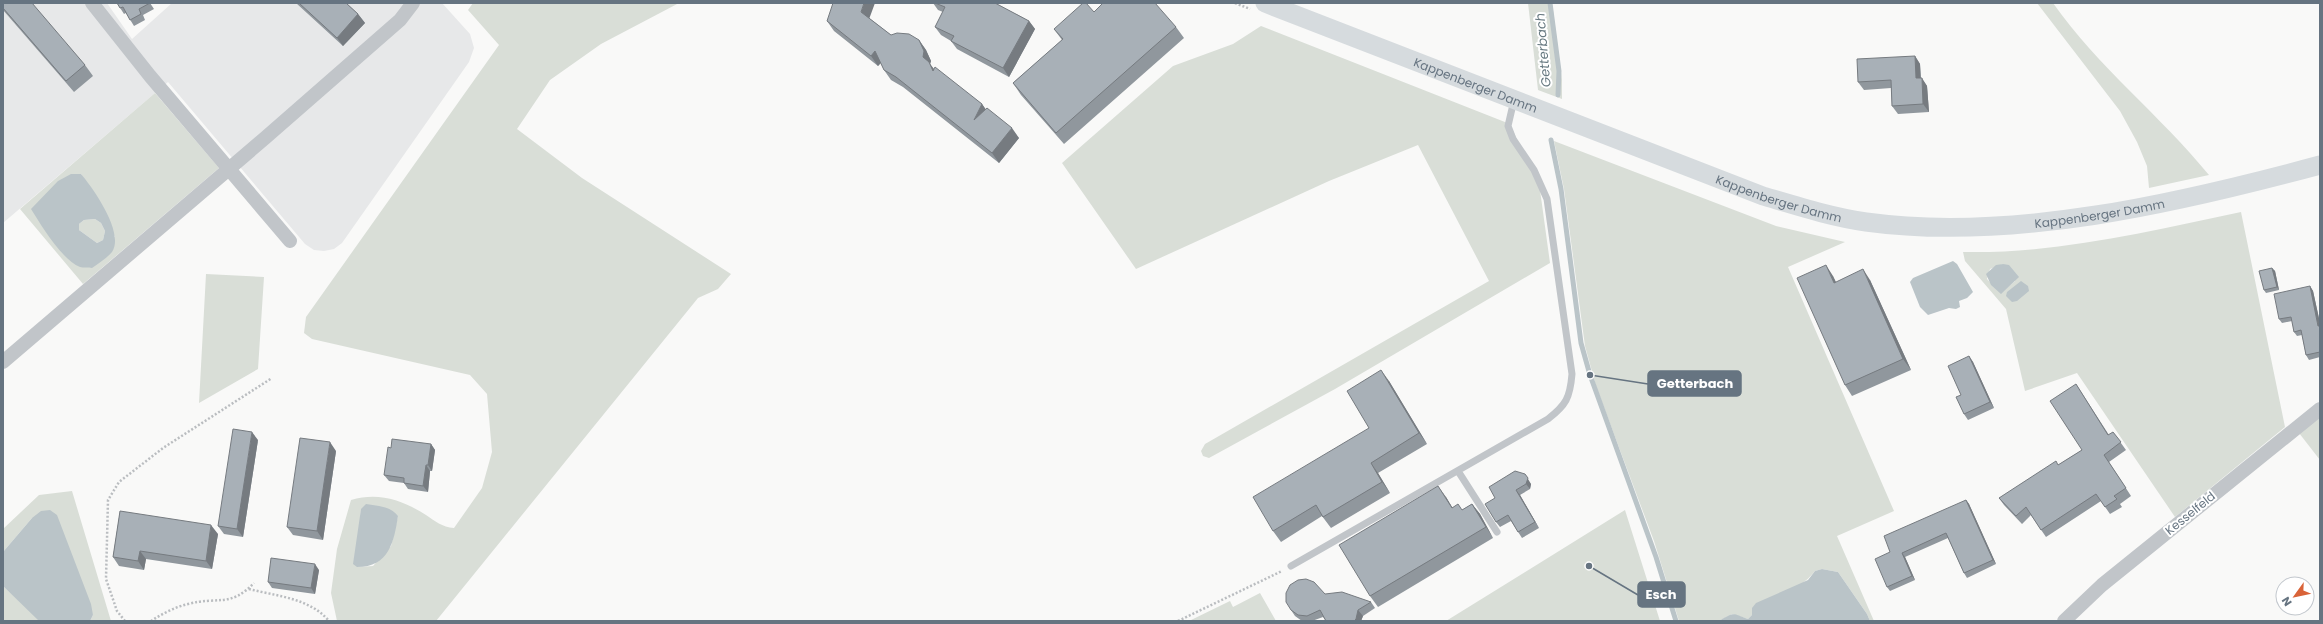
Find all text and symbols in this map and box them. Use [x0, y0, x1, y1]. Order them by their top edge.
water label: Getterbach [1530, 12, 1556, 88]
street label: Kappenberger Damm [1411, 53, 1540, 116]
street label: Kappenberger Damm [1713, 170, 1844, 226]
street label: Kappenberger Damm [2034, 194, 2166, 231]
callout: Getterbach [1648, 371, 1741, 396]
text: Getterbach [1657, 374, 1733, 393]
street label: Kesselfeld [2161, 488, 2219, 538]
north arrow [2275, 576, 2315, 616]
callout: Esch [1638, 582, 1685, 607]
text: Esch [1646, 585, 1677, 604]
text: N [2278, 594, 2296, 609]

